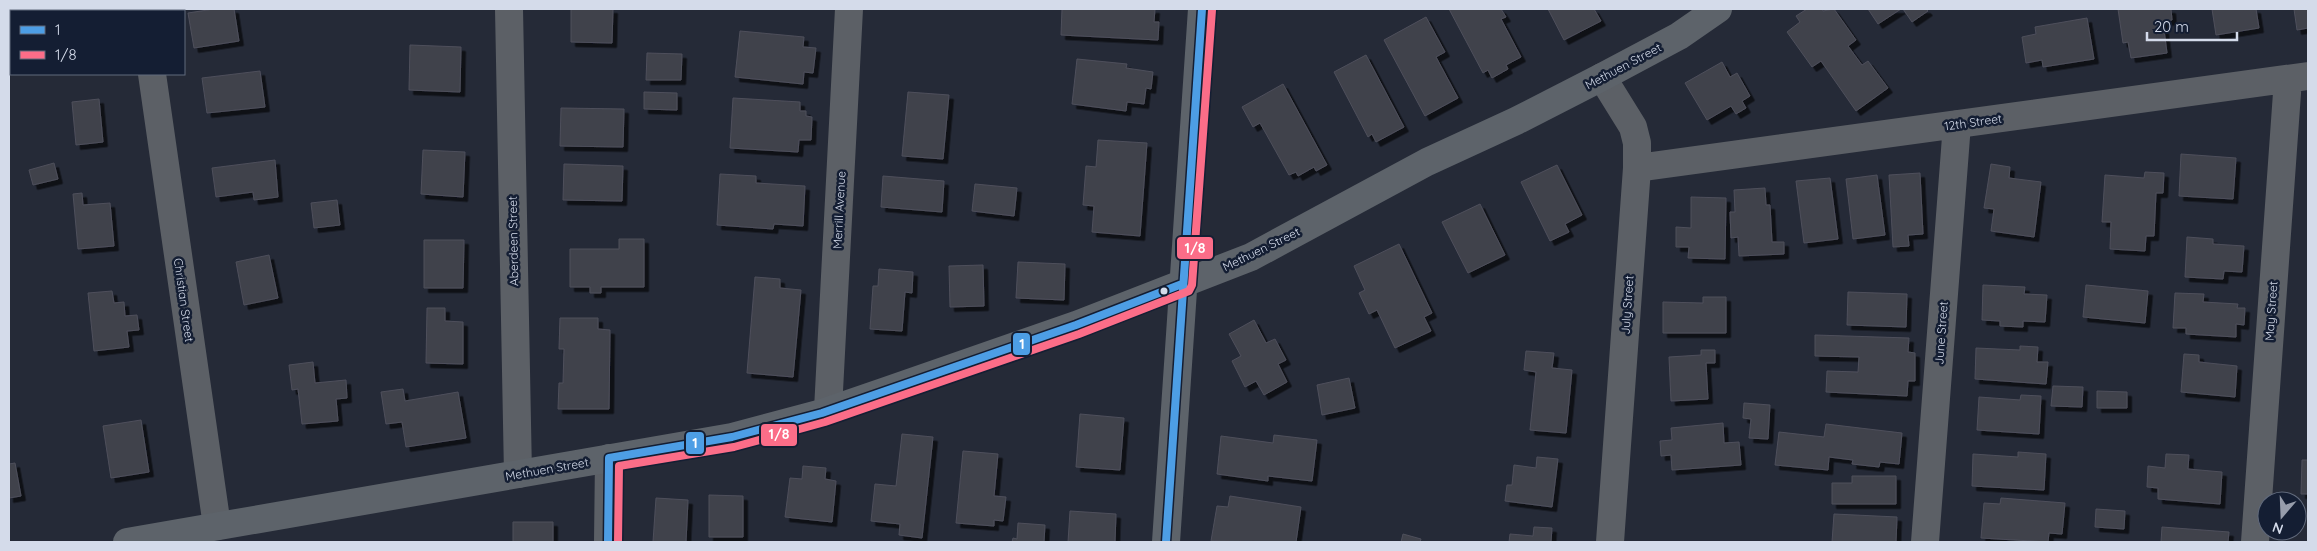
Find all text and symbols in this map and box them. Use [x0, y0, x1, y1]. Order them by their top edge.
legend [10, 10, 185, 75]
scale bar [2147, 10, 2237, 42]
text: 20 m [2154, 17, 2189, 36]
text: 1 [55, 20, 61, 39]
street label: Methuen Street [1582, 40, 1664, 92]
text: 1/8 [55, 45, 76, 64]
street label: 12th Street [1943, 111, 2003, 133]
street label: Merrill Avenue [829, 170, 849, 250]
street label: Aberdeen Street [505, 196, 521, 286]
street label: Methuen Street [1220, 224, 1302, 274]
line badge: 1/8 [1176, 236, 1214, 260]
text: 1/8 [1184, 239, 1206, 257]
street label: Christian Street [171, 257, 197, 343]
street label: July Street [1617, 275, 1637, 335]
street label: May Street [2261, 281, 2281, 341]
unlabelled marker [1159, 286, 1169, 296]
street label: June Street [1931, 301, 1951, 365]
line badge: 1 [1012, 332, 1031, 356]
text: 1 [1019, 335, 1025, 353]
line badge: 1/8 [760, 423, 798, 447]
text: 1/8 [768, 425, 790, 443]
line badge: 1 [685, 431, 705, 455]
text: 1 [692, 434, 698, 452]
street label: Methuen Street [504, 454, 590, 484]
north arrow [2257, 491, 2307, 541]
text: N [2270, 518, 2286, 538]

